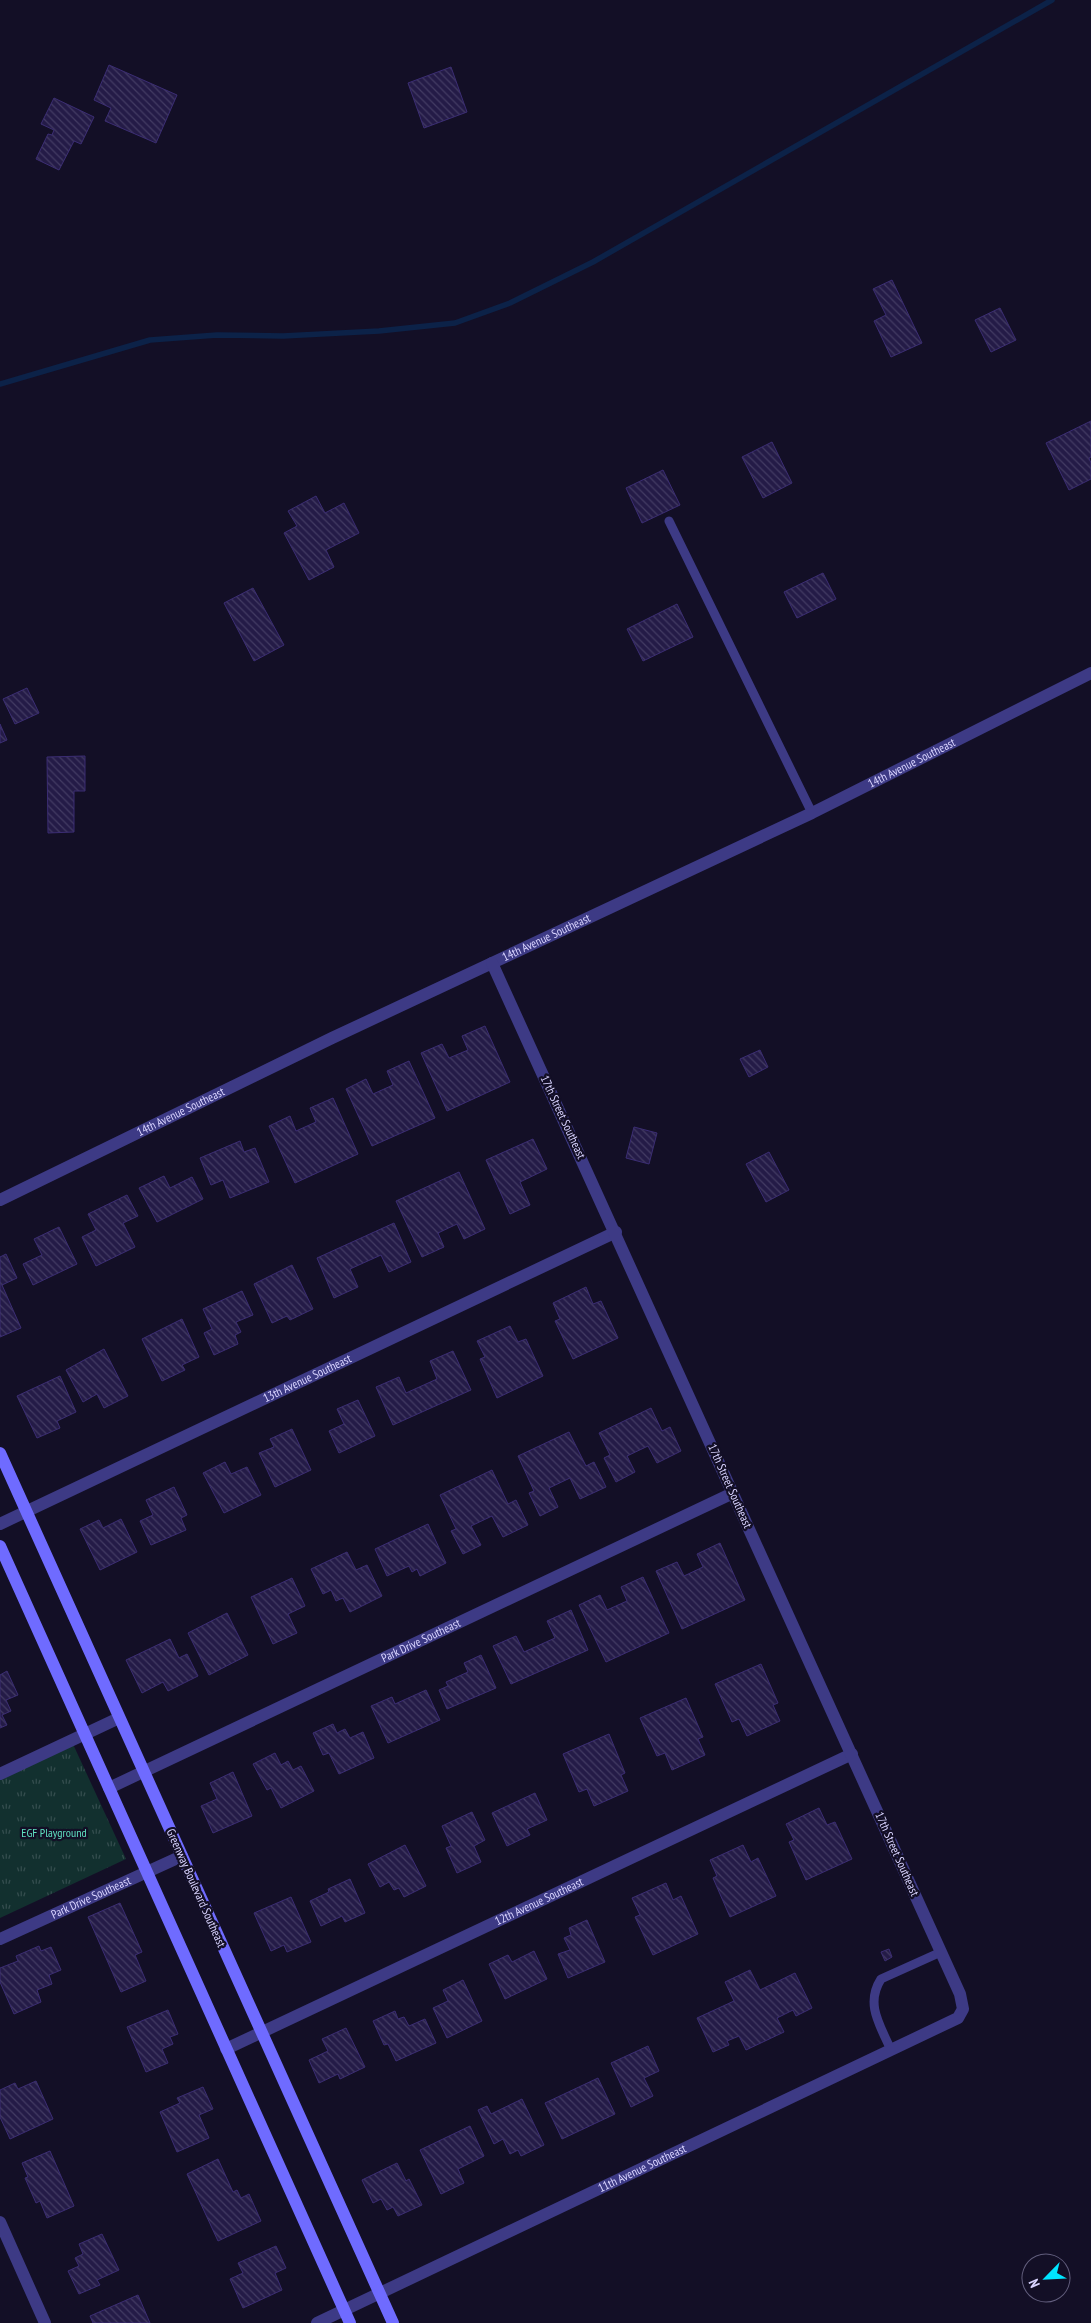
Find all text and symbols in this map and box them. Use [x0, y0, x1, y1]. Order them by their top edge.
street label: 14th Avenue Southeast [865, 734, 958, 791]
street label: 14th Avenue Southeast [499, 910, 593, 964]
street label: 17th Street Southeast [538, 1073, 590, 1162]
street label: 14th Avenue Southeast [134, 1083, 227, 1139]
street label: 13th Avenue Southeast [260, 1350, 354, 1405]
street label: 17th Street Southeast [705, 1441, 756, 1531]
street label: Park Drive Southeast [379, 1615, 463, 1665]
street label: 17th Street Southeast [872, 1809, 923, 1899]
park label: EGF Playground [21, 1825, 87, 1840]
street label: Greenway Boulevard Southeast [164, 1826, 230, 1950]
street label: Park Drive Southeast [49, 1872, 134, 1922]
street label: 12th Avenue Southeast [492, 1874, 586, 1928]
street label: 11th Avenue Southeast [595, 2140, 689, 2195]
north arrow [1021, 2253, 1071, 2303]
text: N [1024, 2276, 1044, 2290]

